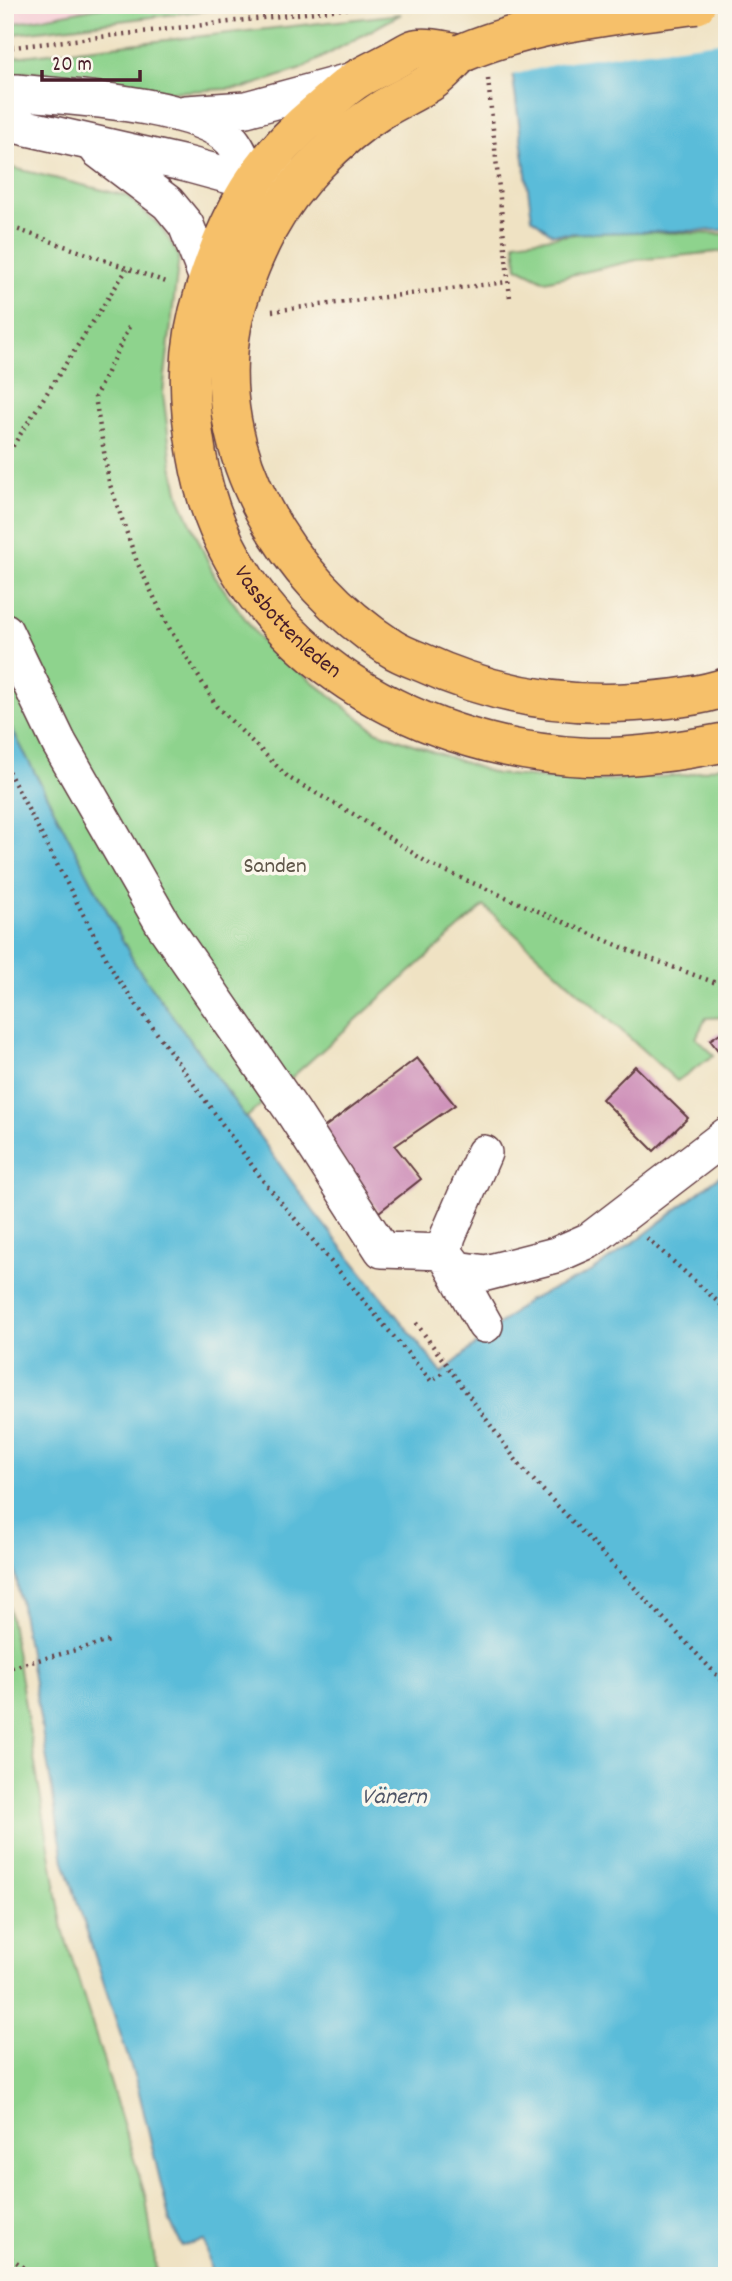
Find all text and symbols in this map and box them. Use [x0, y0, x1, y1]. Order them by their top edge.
scale bar [42, 38, 140, 82]
text: 20 m [52, 51, 92, 81]
street label: Vassbottenleden [224, 560, 348, 688]
park label: Sanden [243, 851, 307, 884]
water label: Vänern [361, 1781, 427, 1815]

